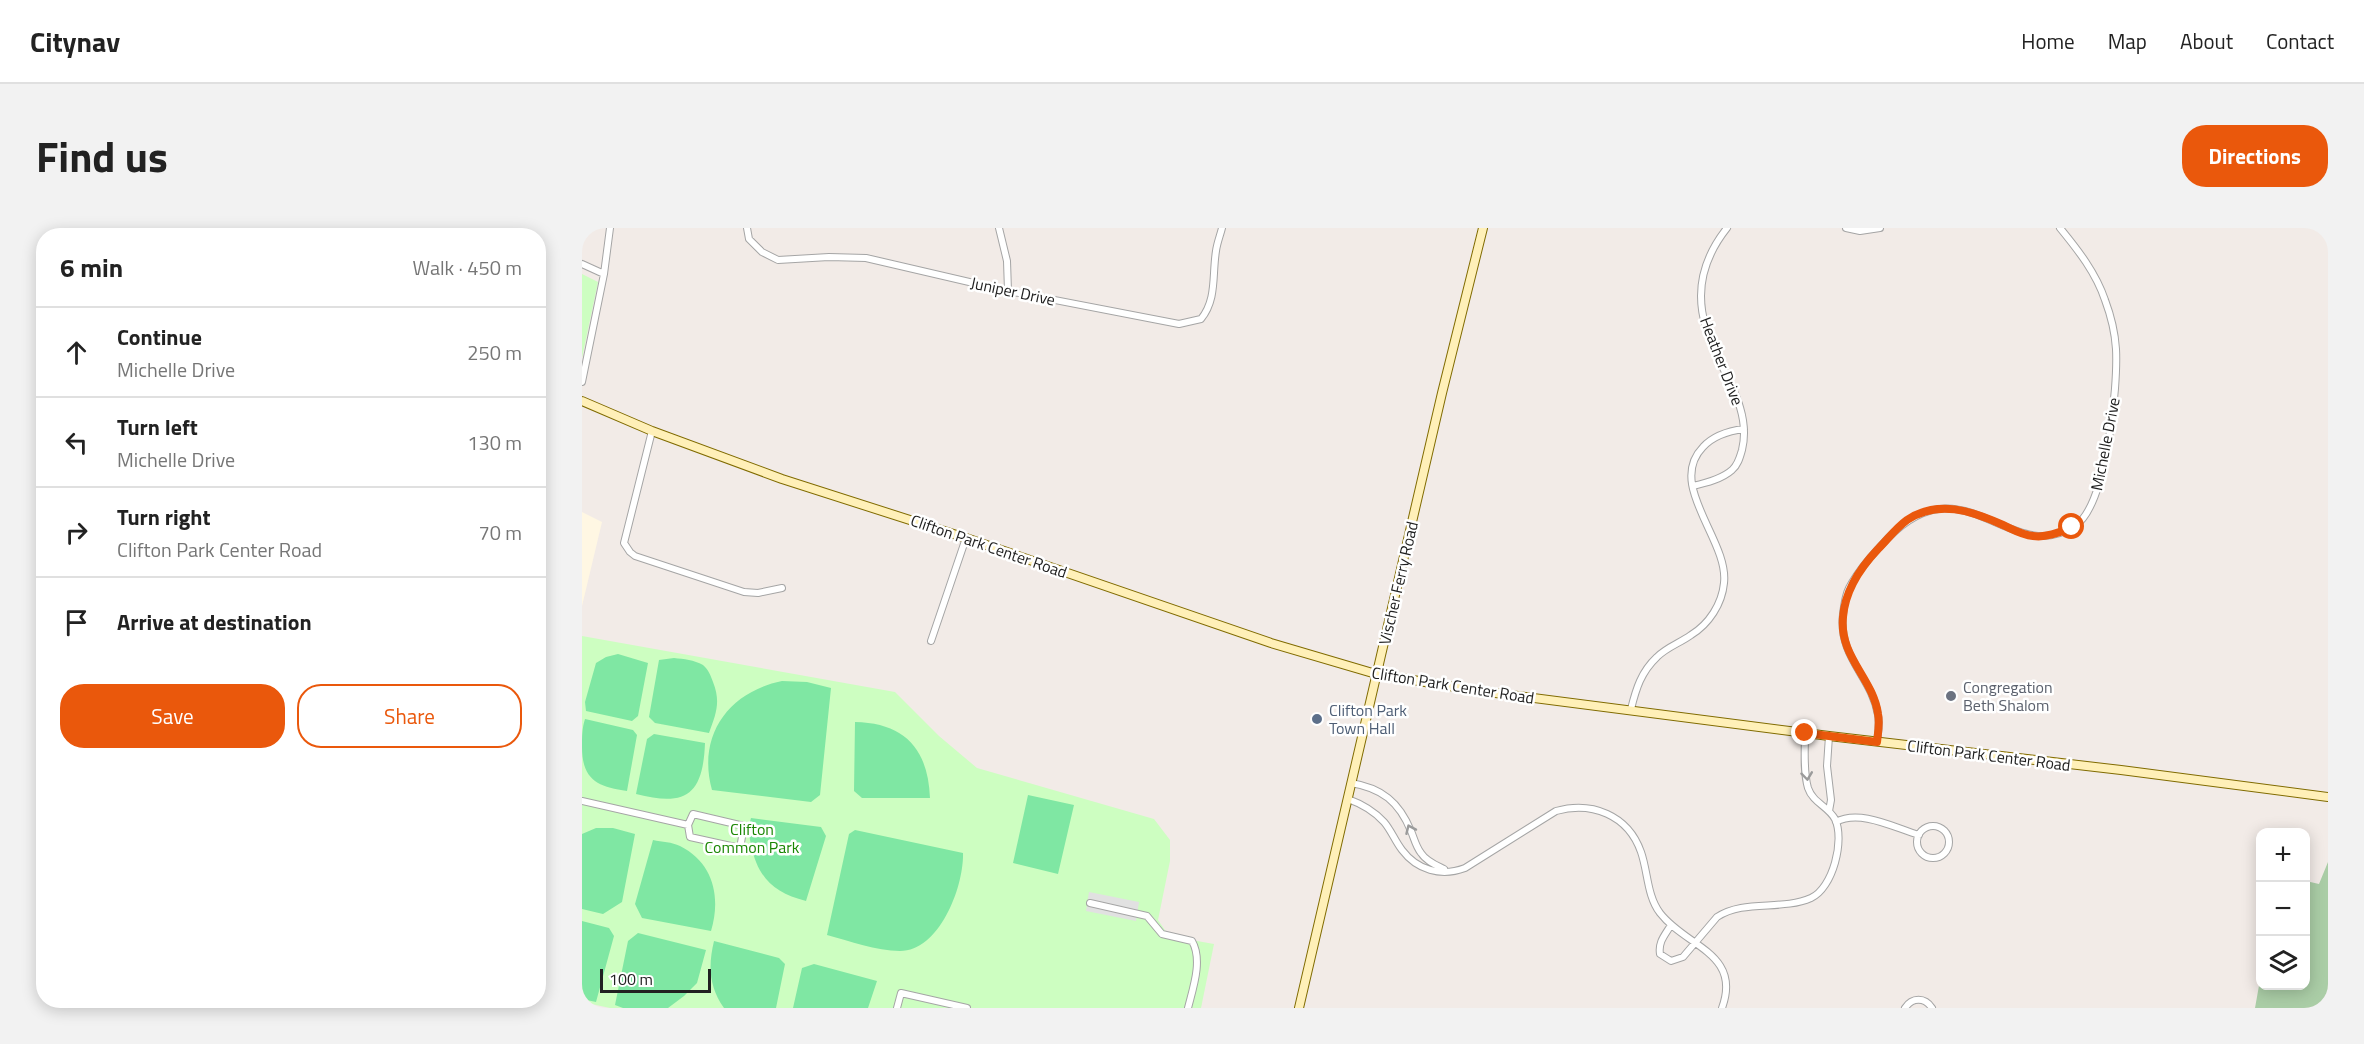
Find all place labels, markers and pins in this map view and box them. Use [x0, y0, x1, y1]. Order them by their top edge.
place label: Congregation Beth Shalom [1963, 675, 2053, 717]
marker: Congregation Beth Shalom [1944, 689, 1958, 703]
place label: Clifton Park Town Hall [1329, 698, 1407, 740]
marker: Clifton Park Town Hall [1310, 712, 1324, 726]

